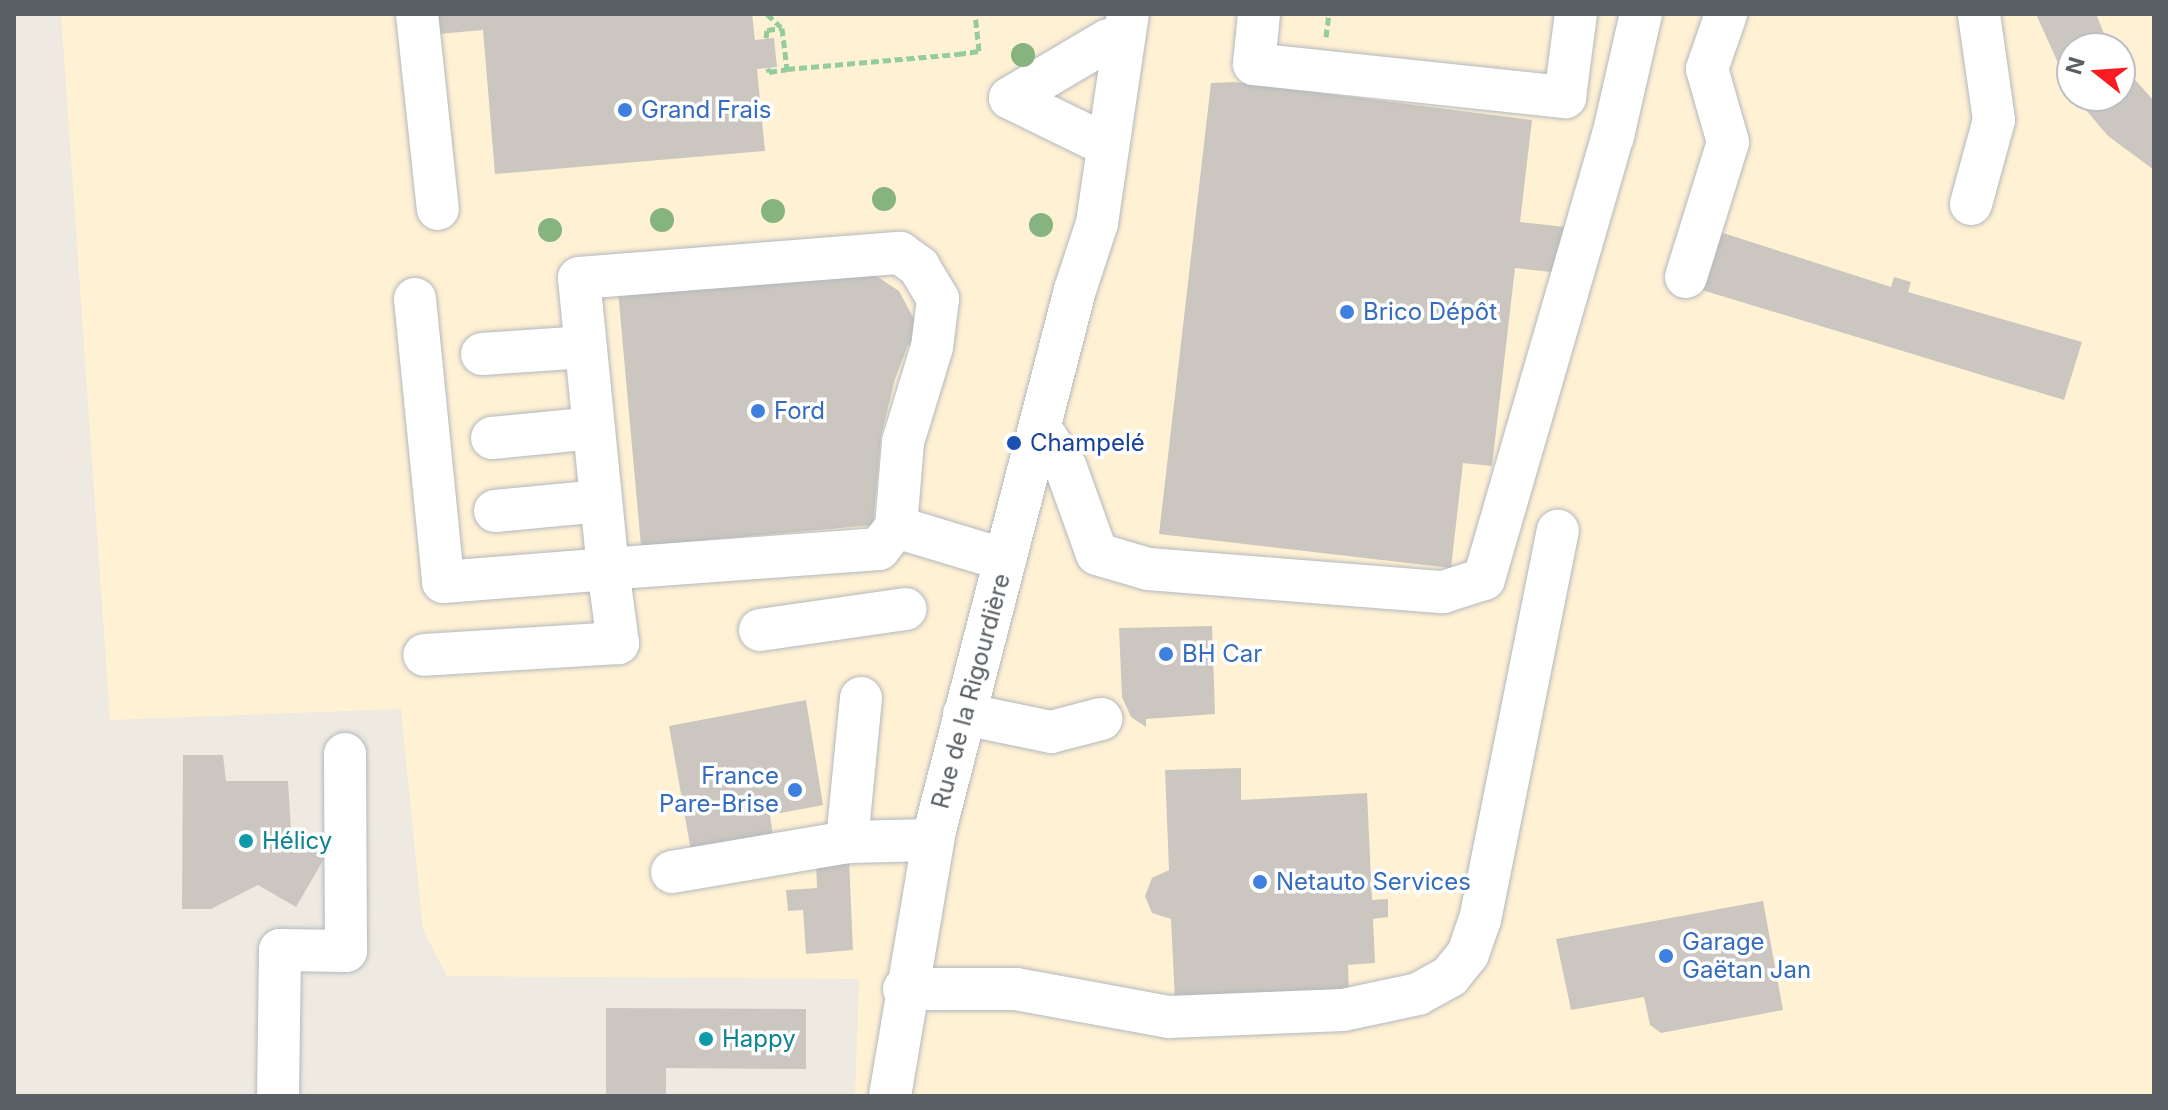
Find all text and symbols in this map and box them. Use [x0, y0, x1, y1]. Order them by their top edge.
north arrow [2056, 32, 2136, 112]
text: N [2060, 54, 2090, 77]
place label: Grand Frais [641, 96, 772, 124]
marker: Grand Frais [616, 101, 634, 119]
place label: Brico Dépôt [1363, 298, 1497, 326]
marker: Brico Dépôt [1338, 303, 1356, 321]
place label: Ford [774, 397, 825, 425]
marker: Ford [749, 402, 767, 420]
place label: Champelé [1030, 429, 1145, 457]
marker: Champelé [1005, 434, 1023, 452]
street label: Rue de la Rigourdière [926, 570, 1016, 812]
place label: BH Car [1182, 640, 1262, 668]
marker: BH Car [1157, 645, 1175, 663]
place label: France Pare-Brise [659, 762, 779, 818]
marker: France Pare-Brise [786, 781, 804, 799]
place label: Hélicy [262, 827, 332, 855]
marker: Hélicy [237, 832, 255, 850]
place label: Netauto Services [1276, 868, 1471, 896]
marker: Netauto Services [1251, 873, 1269, 891]
place label: Garage Gaëtan Jan [1682, 928, 1811, 984]
marker: Garage Gaëtan Jan [1657, 947, 1675, 965]
place label: Happy [722, 1025, 796, 1053]
marker: Happy [697, 1030, 715, 1048]

